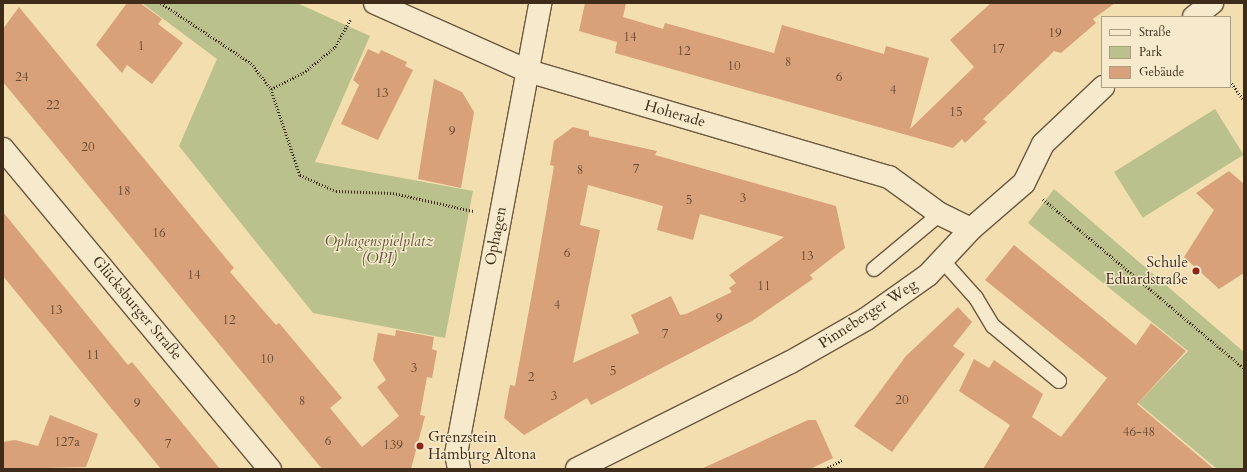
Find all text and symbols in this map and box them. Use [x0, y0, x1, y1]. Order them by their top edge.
legend [1101, 16, 1231, 88]
text: Straße [1139, 24, 1171, 40]
house number: 19 [1048, 25, 1062, 41]
house number: 14 [623, 29, 637, 45]
house number: 1 [138, 38, 144, 54]
house number: 17 [991, 41, 1005, 57]
house number: 12 [677, 43, 691, 59]
text: Park [1139, 44, 1162, 60]
house number: 8 [785, 54, 791, 70]
house number: 10 [727, 58, 741, 74]
text: Gebäude [1139, 64, 1184, 80]
house number: 24 [15, 69, 29, 85]
house number: 6 [836, 69, 842, 85]
house number: 4 [890, 82, 896, 98]
house number: 13 [375, 85, 389, 101]
house number: 22 [46, 97, 60, 113]
street label: Hoherade [643, 97, 707, 131]
house number: 15 [949, 104, 963, 120]
house number: 9 [449, 123, 455, 139]
house number: 20 [81, 139, 95, 155]
house number: 7 [633, 161, 639, 177]
house number: 8 [577, 162, 583, 178]
house number: 18 [117, 183, 131, 199]
house number: 3 [740, 190, 746, 206]
house number: 5 [686, 192, 692, 208]
street label: Ophagen [481, 205, 511, 267]
house number: 16 [152, 225, 166, 241]
park label: Ophagenspielplatz (OPI) [325, 232, 433, 267]
house number: 6 [564, 245, 570, 261]
house number: 13 [800, 248, 814, 264]
street label: Glücksburger Straße [88, 252, 186, 364]
place label: Schule Eduardstraße [1105, 253, 1188, 288]
marker: Schule Eduardstraße [1191, 266, 1201, 276]
house number: 14 [187, 267, 201, 283]
street label: Pinneberger Weg [815, 275, 921, 353]
house number: 11 [757, 278, 771, 294]
house number: 4 [554, 297, 560, 313]
house number: 13 [49, 302, 63, 318]
house number: 9 [716, 310, 722, 326]
house number: 12 [222, 312, 236, 328]
house number: 7 [662, 326, 668, 342]
house number: 11 [86, 347, 100, 363]
house number: 10 [260, 351, 274, 367]
house number: 3 [411, 360, 417, 376]
house number: 5 [610, 363, 616, 379]
house number: 2 [528, 369, 534, 385]
house number: 3 [551, 388, 557, 404]
house number: 20 [895, 392, 909, 408]
house number: 8 [299, 393, 305, 409]
house number: 9 [134, 395, 140, 411]
house number: 46-48 [1123, 424, 1155, 440]
place label: Grenzstein Hamburg Altona [428, 428, 536, 463]
house number: 6 [325, 433, 331, 449]
house number: 127a [54, 434, 80, 450]
house number: 7 [165, 436, 171, 452]
house number: 139 [383, 437, 403, 453]
marker: Grenzstein Hamburg Altona [415, 441, 425, 451]

